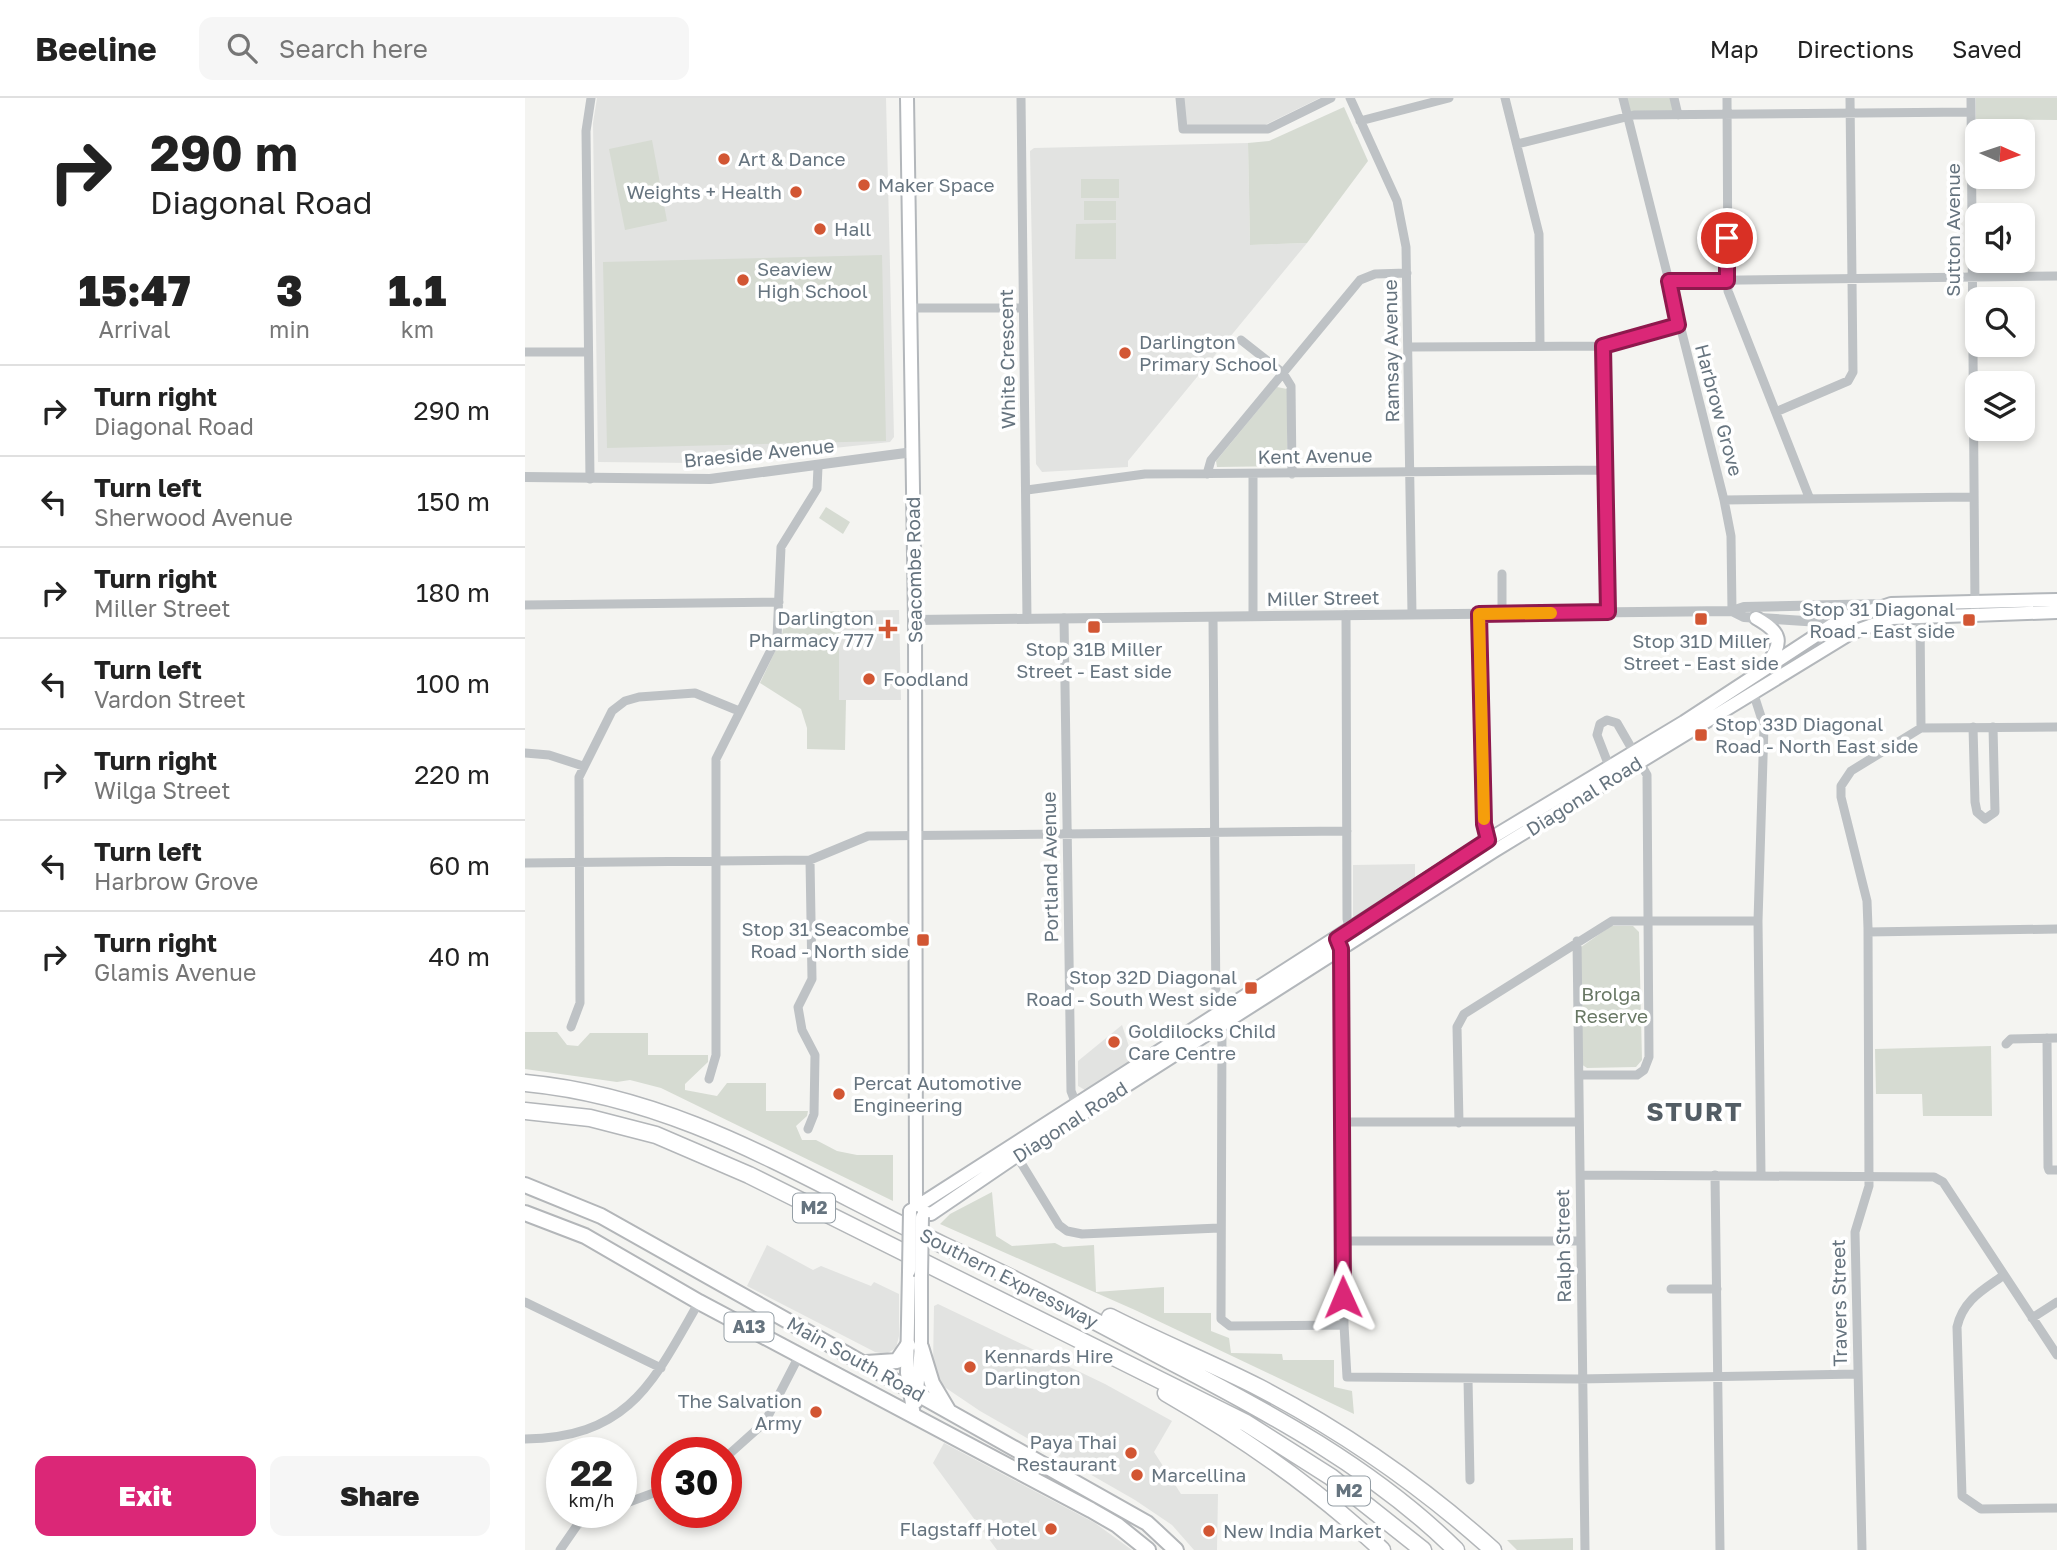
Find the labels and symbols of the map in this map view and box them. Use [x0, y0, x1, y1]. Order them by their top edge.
north arrow [1965, 119, 2035, 189]
place label: Art & Dance [738, 147, 845, 170]
marker: Art & Dance [716, 151, 732, 167]
street label: Sutton Avenue [1941, 163, 1964, 297]
place label: Maker Space [878, 173, 995, 196]
marker: Maker Space [856, 177, 872, 193]
place label: Weights + Health [626, 180, 782, 203]
marker: Weights + Health [788, 184, 804, 200]
pin [1697, 208, 1757, 268]
place label: Hall [834, 217, 871, 240]
marker: Hall [812, 221, 828, 237]
place label: Seaview High School [757, 257, 868, 302]
marker: Seaview High School [735, 272, 751, 288]
street label: Ramsay Avenue [1378, 279, 1403, 423]
street label: White Crescent [994, 289, 1019, 429]
place label: Darlington Primary School [1139, 330, 1278, 375]
street label: Harbrow Grove [1691, 341, 1748, 478]
marker: Darlington Primary School [1117, 345, 1133, 361]
street label: Braeside Avenue [682, 433, 835, 472]
street label: Kent Avenue [1257, 443, 1373, 468]
street label: Seacombe Road [901, 497, 926, 643]
street label: Miller Street [1266, 585, 1380, 610]
place label: Stop 31 Diagonal Road - East side [1802, 597, 1955, 642]
place label: Darlington Pharmacy 777 [749, 606, 874, 651]
marker: Stop 31D Miller Street - East side [1693, 611, 1709, 627]
marker: Stop 31 Diagonal Road - East side [1961, 612, 1977, 628]
marker: Stop 31B Miller Street - East side [1086, 619, 1102, 635]
marker: Darlington Pharmacy 777 [880, 621, 896, 637]
place label: Stop 31D Miller Street - East side [1623, 629, 1779, 674]
place label: Stop 31B Miller Street - East side [1016, 637, 1172, 682]
place label: Foodland [883, 667, 969, 690]
marker: Foodland [861, 671, 877, 687]
place label: Stop 33D Diagonal Road - North East side [1715, 712, 1918, 757]
marker: Stop 33D Diagonal Road - North East side [1693, 727, 1709, 743]
street label: Diagonal Road [1522, 751, 1646, 840]
street label: Portland Avenue [1037, 791, 1062, 943]
place label: Stop 31 Seacombe Road - North side [742, 917, 909, 962]
marker: Stop 31 Seacombe Road - North side [915, 932, 931, 948]
place label: Stop 32D Diagonal Road - South West side [1026, 965, 1237, 1010]
marker: Stop 32D Diagonal Road - South West side [1243, 980, 1259, 996]
park label: Brolga Reserve [1574, 982, 1648, 1027]
place label: Goldilocks Child Care Centre [1128, 1019, 1276, 1064]
marker: Goldilocks Child Care Centre [1106, 1034, 1122, 1050]
place label: Percat Automotive Engineering [853, 1071, 1022, 1116]
street label: Diagonal Road [1008, 1076, 1131, 1167]
marker: Percat Automotive Engineering [831, 1086, 847, 1102]
district label: STURT [1646, 1096, 1744, 1127]
street label: Ralph Street [1550, 1189, 1575, 1303]
road number: M2 [793, 1194, 835, 1223]
street label: Southern Expressway [916, 1223, 1103, 1333]
street label: Travers Street [1826, 1239, 1851, 1367]
position arrow [1306, 1260, 1380, 1334]
street label: Main South Road [783, 1311, 929, 1406]
road number: A13 [725, 1312, 773, 1342]
place label: Kennards Hire Darlington [984, 1344, 1113, 1389]
marker: Kennards Hire Darlington [962, 1359, 978, 1375]
place label: The Salvation Army [678, 1389, 802, 1434]
marker: The Salvation Army [808, 1404, 824, 1420]
place label: Paya Thai Restaurant [1016, 1430, 1117, 1475]
speed limit sign: 30 [651, 1437, 742, 1528]
marker: Paya Thai Restaurant [1123, 1445, 1139, 1461]
place label: Marcellina [1151, 1463, 1246, 1486]
marker: Marcellina [1129, 1467, 1145, 1483]
road number: M2 [1328, 1476, 1370, 1506]
place label: Flagstaff Hotel [899, 1517, 1037, 1540]
place label: New India Market [1223, 1519, 1382, 1542]
marker: Flagstaff Hotel [1043, 1521, 1059, 1537]
marker: New India Market [1201, 1523, 1217, 1539]

